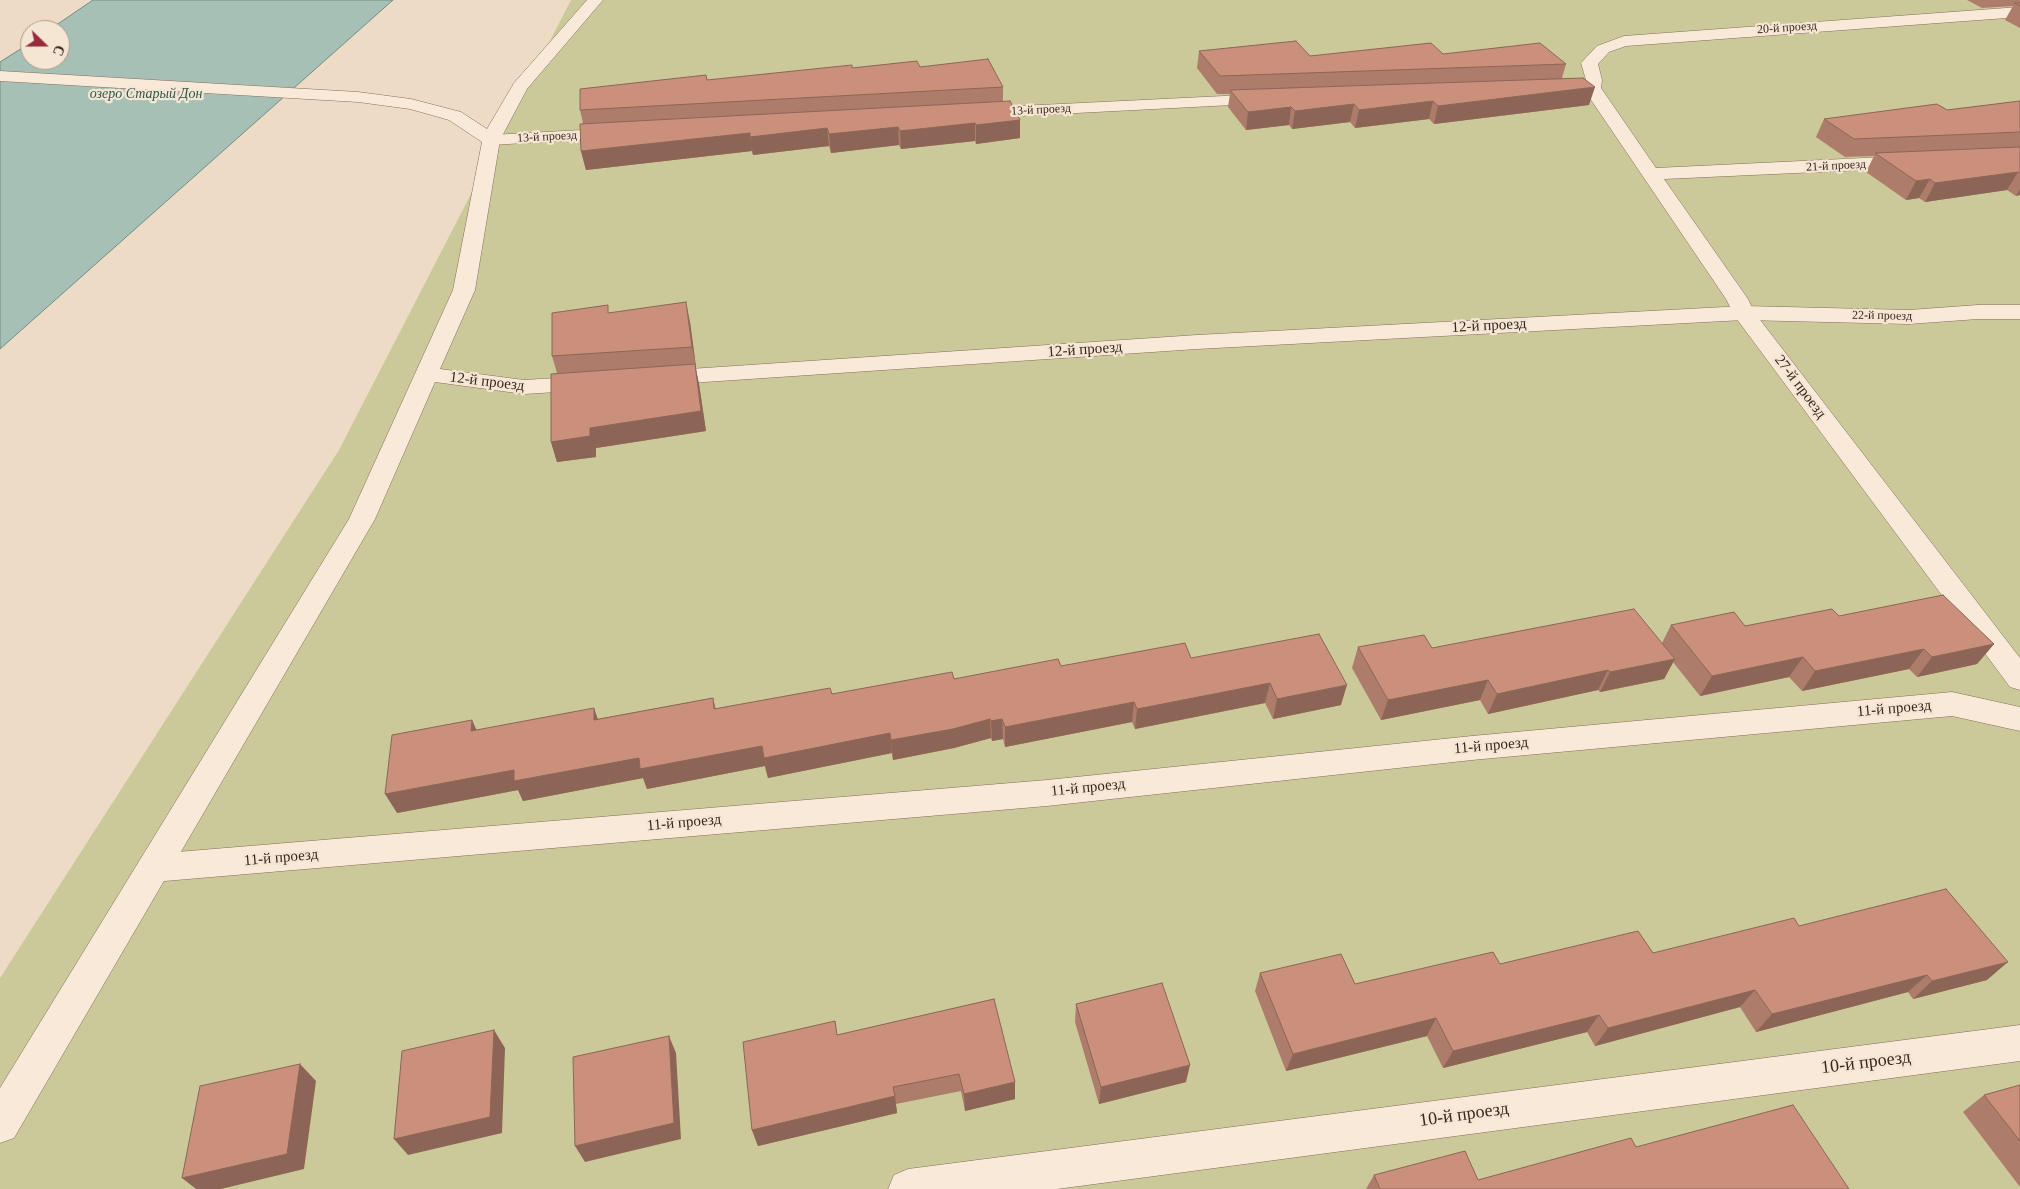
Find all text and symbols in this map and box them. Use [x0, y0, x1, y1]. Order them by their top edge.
street label: 20-й проезд [1757, 19, 1817, 37]
north arrow [20, 20, 70, 70]
text: С [50, 43, 67, 58]
water label: озеро Старый Дон [90, 86, 202, 102]
street label: 13-й проезд [1011, 101, 1071, 119]
street label: 13-й проезд [517, 128, 577, 146]
street label: 21-й проезд [1806, 157, 1866, 175]
street label: 22-й проезд [1852, 308, 1912, 324]
street label: 12-й проезд [1451, 315, 1527, 337]
street label: 12-й проезд [1047, 338, 1123, 362]
street label: 27-й проезд [1770, 352, 1830, 422]
street label: 12-й проезд [449, 368, 525, 396]
street label: 11-й проезд [1856, 697, 1932, 721]
street label: 11-й проезд [1453, 734, 1529, 758]
street label: 11-й проезд [1050, 775, 1126, 801]
street label: 11-й проезд [646, 811, 722, 835]
street label: 11-й проезд [243, 846, 319, 870]
street label: 10-й проезд [1820, 1047, 1912, 1079]
street label: 10-й проезд [1418, 1098, 1510, 1132]

